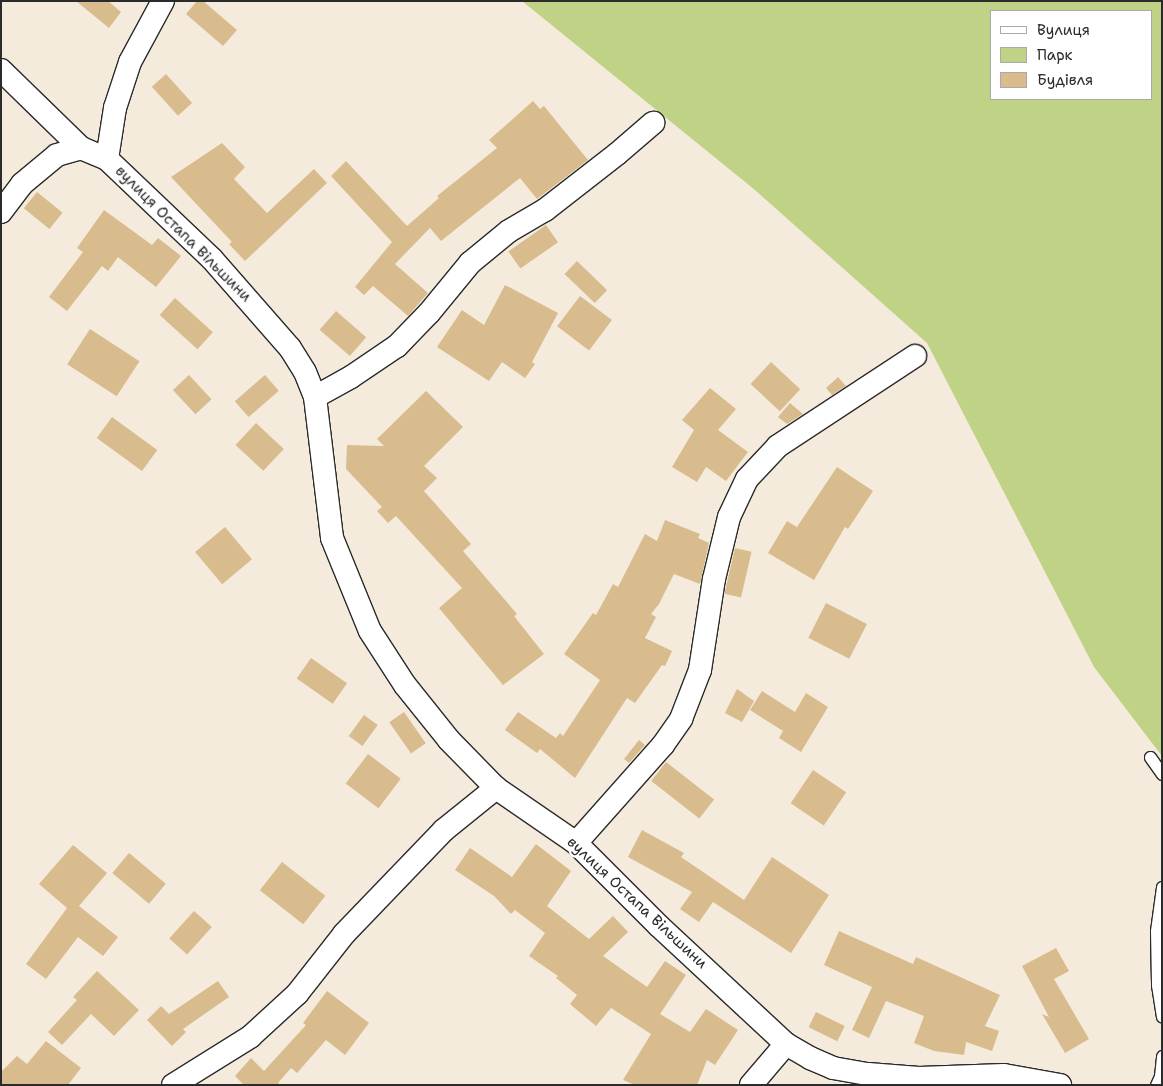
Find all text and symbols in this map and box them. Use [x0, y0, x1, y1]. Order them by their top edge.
legend [990, 10, 1153, 100]
text: Вулиця [1037, 20, 1090, 40]
text: Парк [1037, 45, 1073, 65]
text: Будівля [1037, 70, 1093, 90]
street label: вулиця Остапа Вільшини [111, 162, 255, 306]
street label: вулиця Остапа Вільшини [563, 833, 711, 973]

